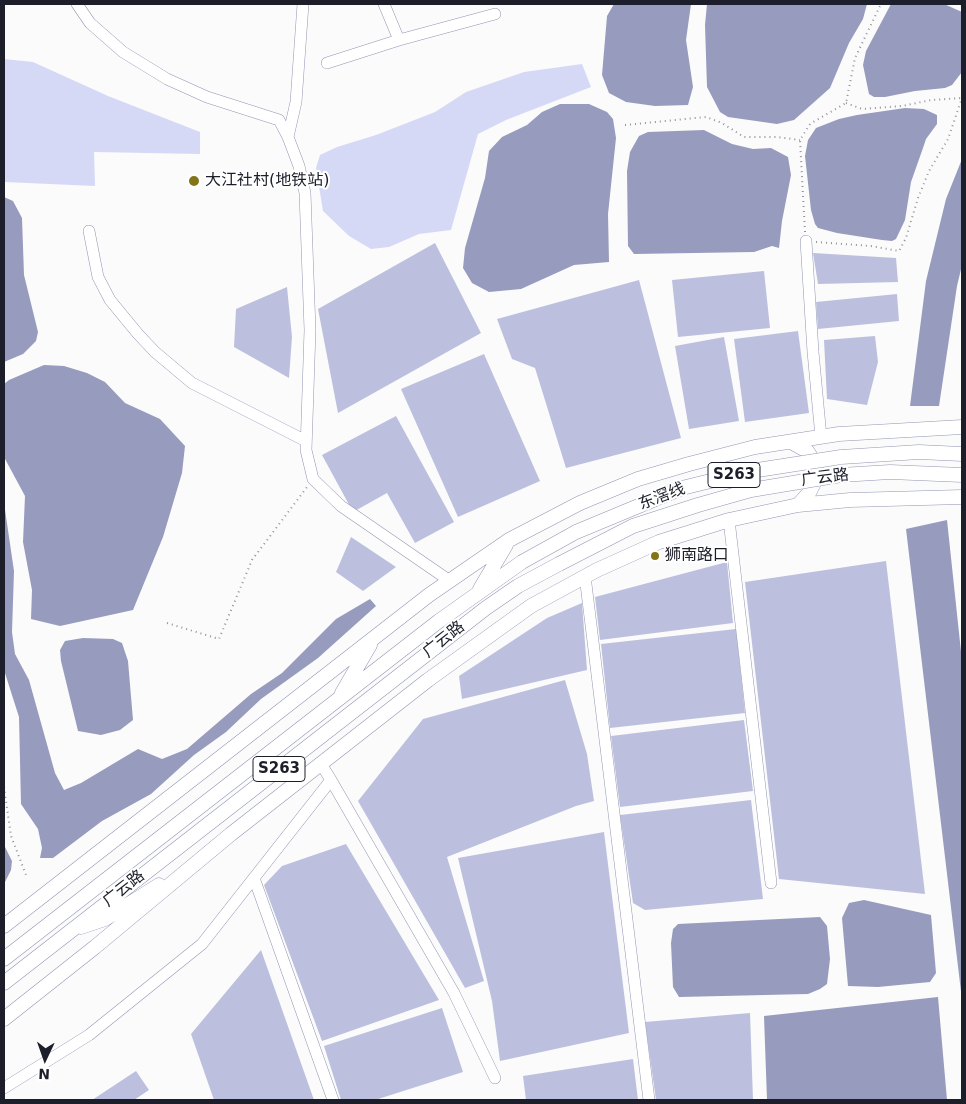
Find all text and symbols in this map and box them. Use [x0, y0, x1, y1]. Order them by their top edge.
place label: 大江社村(地铁站) [205, 171, 329, 191]
marker: 大江社村(地铁站) [187, 174, 201, 188]
road number: S263 [708, 462, 760, 488]
street label: 广云路 [800, 466, 850, 490]
street label: 东滘线 [636, 479, 688, 515]
place label: 狮南路口 [665, 546, 729, 566]
marker: 狮南路口 [649, 550, 661, 562]
street label: 广云路 [419, 618, 469, 662]
road number: S263 [253, 756, 305, 782]
street label: 广云路 [99, 867, 149, 911]
north arrow [20, 1034, 70, 1084]
text: N [38, 1066, 50, 1082]

